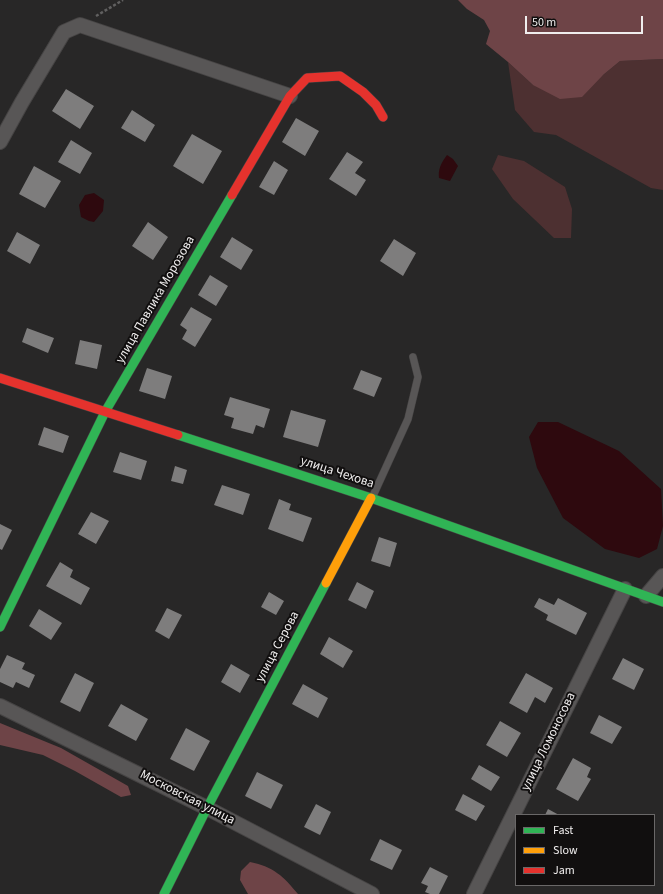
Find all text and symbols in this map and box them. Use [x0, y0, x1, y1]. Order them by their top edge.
scale bar [527, 8, 645, 34]
text: 50 m [532, 14, 556, 31]
street label: улица Павлика Морозова [113, 233, 199, 367]
street label: улица Чехова [298, 454, 376, 492]
street label: улица Серова [253, 609, 303, 685]
street label: улица Ломоносова [518, 690, 580, 794]
street label: Московская улица [137, 767, 237, 829]
legend [515, 814, 655, 886]
text: Fast [553, 822, 573, 839]
text: Slow [553, 842, 578, 859]
text: Jam [553, 862, 575, 879]

